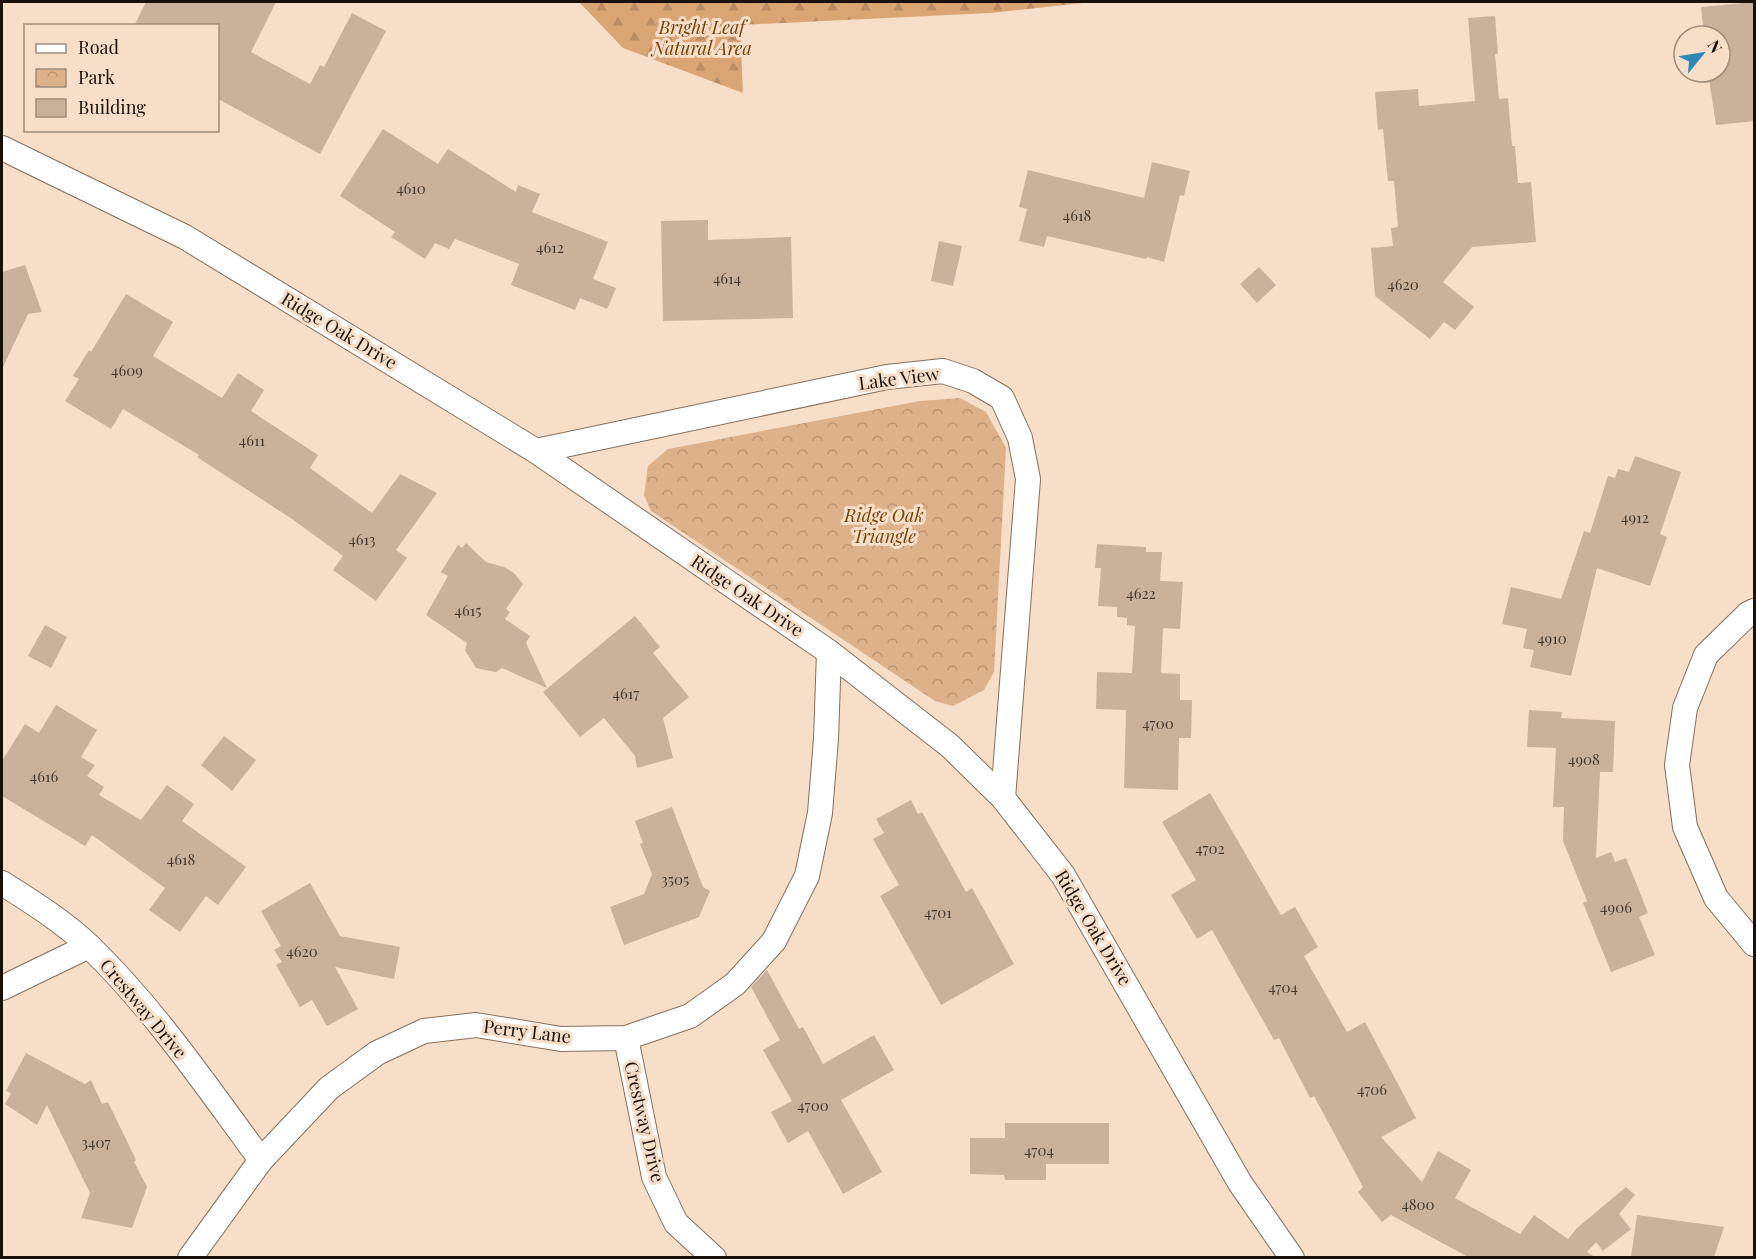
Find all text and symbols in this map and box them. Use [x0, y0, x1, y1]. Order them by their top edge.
park label: Bright Leaf Natural Area [650, 15, 752, 60]
legend [24, 24, 219, 132]
north arrow [1672, 24, 1732, 84]
text: Road [78, 35, 119, 59]
text: N [1703, 36, 1728, 57]
text: Park [78, 65, 115, 89]
text: Building [78, 95, 146, 119]
house number: 4610 [396, 178, 426, 198]
house number: 4618 [1063, 205, 1091, 225]
house number: 4612 [536, 237, 564, 257]
house number: 4614 [713, 268, 741, 288]
house number: 4620 [1387, 274, 1419, 294]
street label: Ridge Oak Drive [277, 286, 402, 374]
house number: 4609 [111, 360, 143, 380]
street label: Lake View [857, 361, 941, 395]
house number: 4611 [239, 430, 266, 450]
park label: Ridge Oak Triangle [843, 503, 924, 548]
house number: 4912 [1621, 507, 1649, 527]
house number: 4613 [348, 529, 376, 549]
street label: Ridge Oak Drive [687, 549, 809, 642]
house number: 4622 [1126, 583, 1156, 603]
house number: 4615 [455, 600, 481, 620]
house number: 4910 [1537, 628, 1567, 648]
house number: 4617 [613, 683, 639, 703]
house number: 4700 [1142, 713, 1174, 733]
house number: 4908 [1568, 749, 1600, 769]
house number: 4616 [30, 766, 58, 786]
house number: 4702 [1195, 838, 1225, 858]
house number: 4618 [167, 849, 195, 869]
street label: Ridge Oak Drive [1050, 865, 1138, 990]
house number: 3505 [661, 869, 689, 889]
house number: 4906 [1600, 897, 1632, 917]
house number: 4701 [924, 902, 952, 922]
house number: 4620 [286, 941, 318, 961]
street label: Crestway Drive [95, 953, 193, 1063]
house number: 4704 [1268, 977, 1298, 997]
street label: Perry Lane [482, 1014, 572, 1048]
street label: Crestway Drive [619, 1059, 671, 1185]
house number: 4706 [1357, 1079, 1387, 1099]
house number: 4700 [797, 1095, 829, 1115]
house number: 3407 [81, 1132, 111, 1152]
house number: 4704 [1024, 1140, 1054, 1160]
house number: 4800 [1401, 1194, 1435, 1214]

